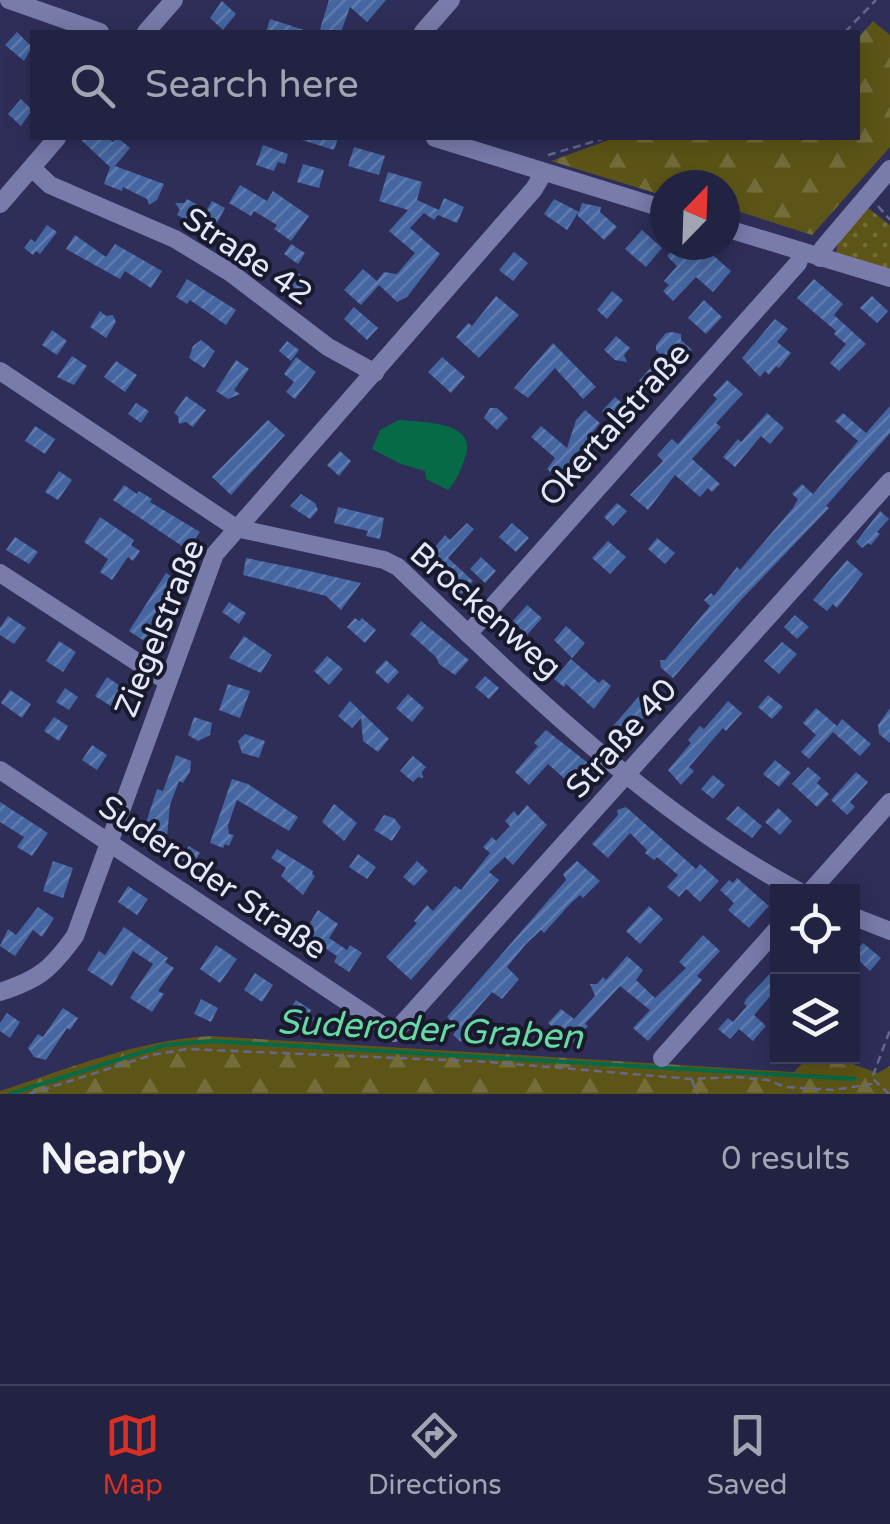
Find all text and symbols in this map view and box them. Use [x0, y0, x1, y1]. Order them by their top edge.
search box [30, 30, 860, 140]
icon: search [65, 58, 120, 113]
text: Search here [145, 62, 359, 108]
north arrow [650, 170, 740, 260]
street label: Straße 42 [176, 200, 319, 314]
street label: Okertalstraße [531, 335, 698, 514]
street label: Ziegelstraße [107, 534, 213, 723]
street label: Brockenweg [402, 535, 569, 687]
street label: Straße 40 [558, 671, 685, 806]
street label: Suderoder Straße [91, 788, 333, 968]
map controls [770, 884, 860, 1064]
button: locate [770, 884, 860, 974]
button: layers [770, 974, 860, 1064]
water label: Suderoder Graben [276, 1001, 585, 1059]
text: Nearby [40, 1134, 185, 1185]
text: 0 results [721, 1140, 850, 1178]
tab: Map [102, 1408, 163, 1502]
tab: Directions [368, 1408, 502, 1502]
tab: Saved [707, 1408, 788, 1502]

